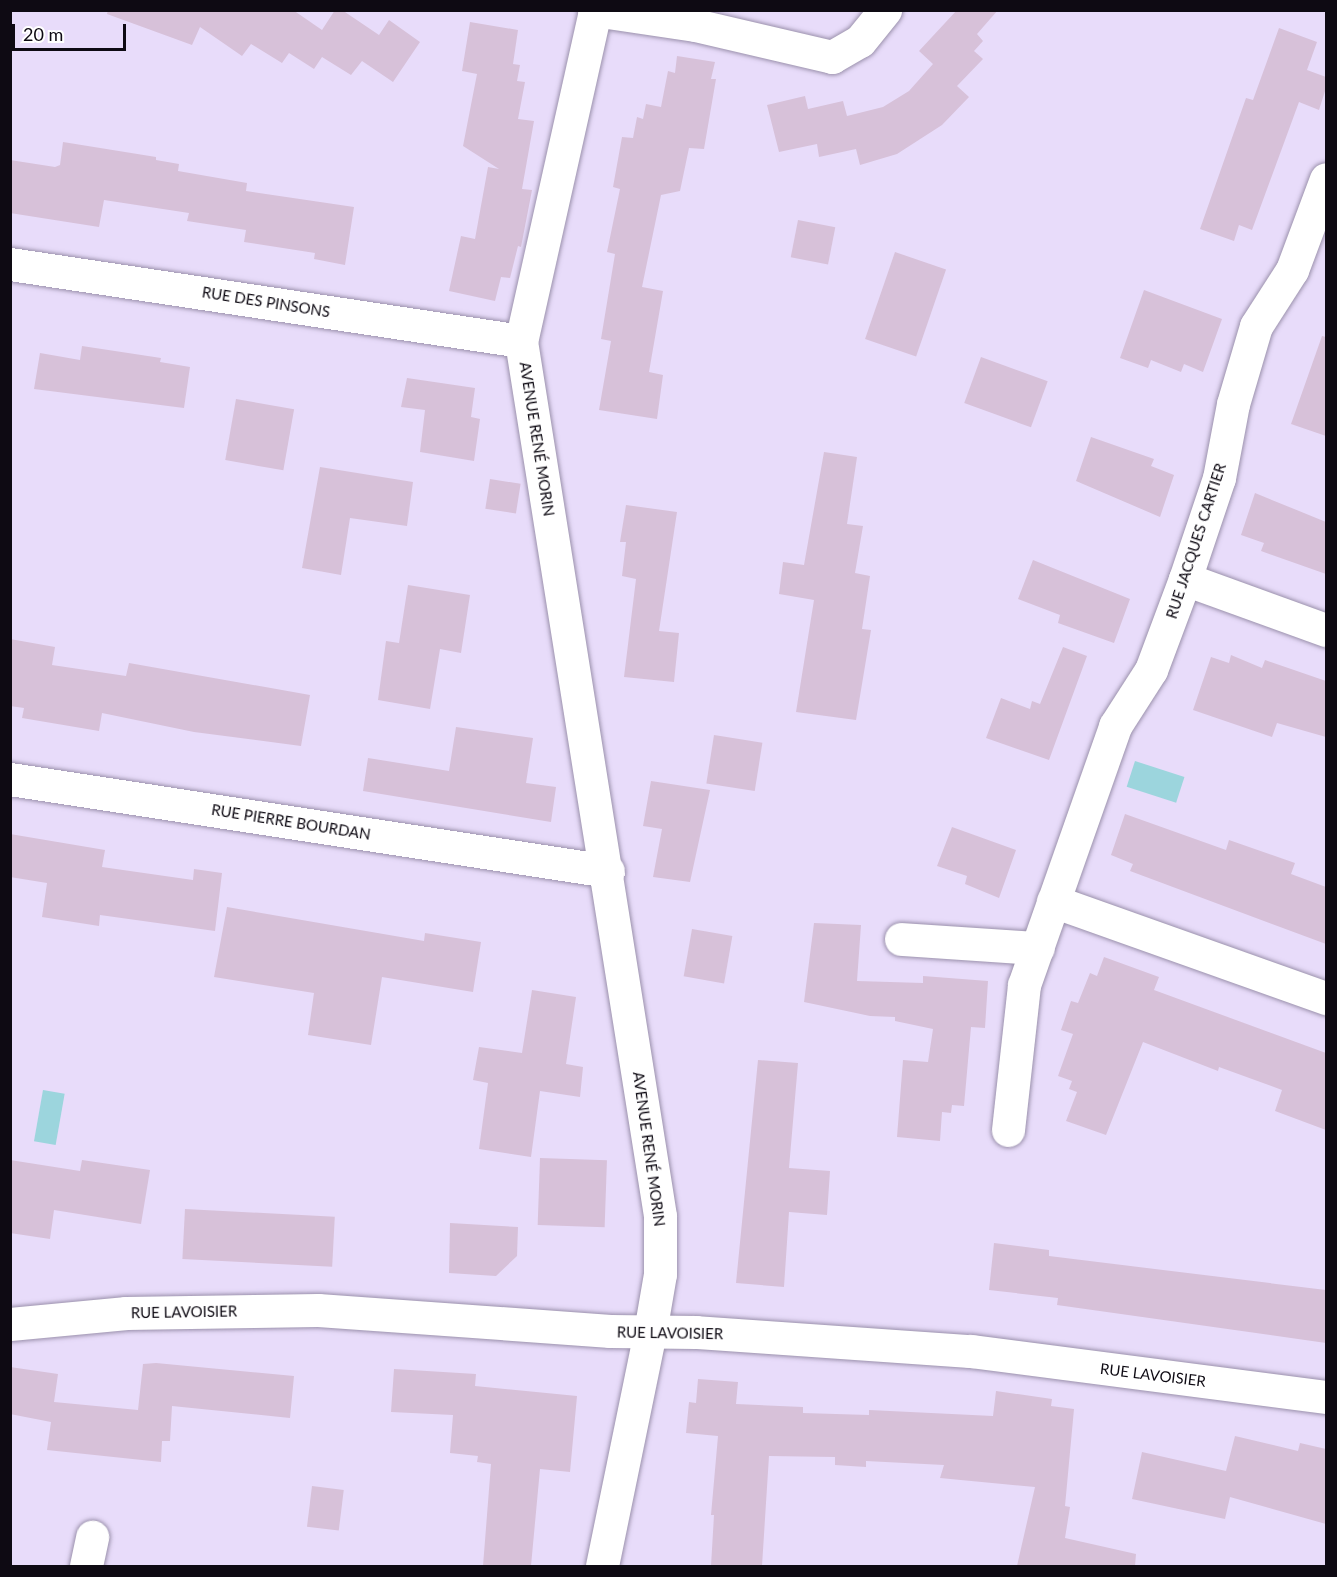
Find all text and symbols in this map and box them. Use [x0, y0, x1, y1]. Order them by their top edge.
scale bar [15, 12, 129, 50]
text: 20 m [23, 23, 63, 45]
street label: RUE DES PINSONS [201, 283, 331, 321]
street label: AVENUE RENÉ MORIN [516, 360, 558, 518]
street label: RUE JACQUES CARTIER [1162, 461, 1230, 621]
street label: RUE PIERRE BOURDAN [210, 801, 372, 843]
street label: AVENUE RENÉ MORIN [629, 1070, 669, 1228]
street label: RUE LAVOISIER [131, 1302, 237, 1322]
street label: RUE LAVOISIER [617, 1323, 723, 1343]
street label: RUE LAVOISIER [1099, 1360, 1207, 1390]

